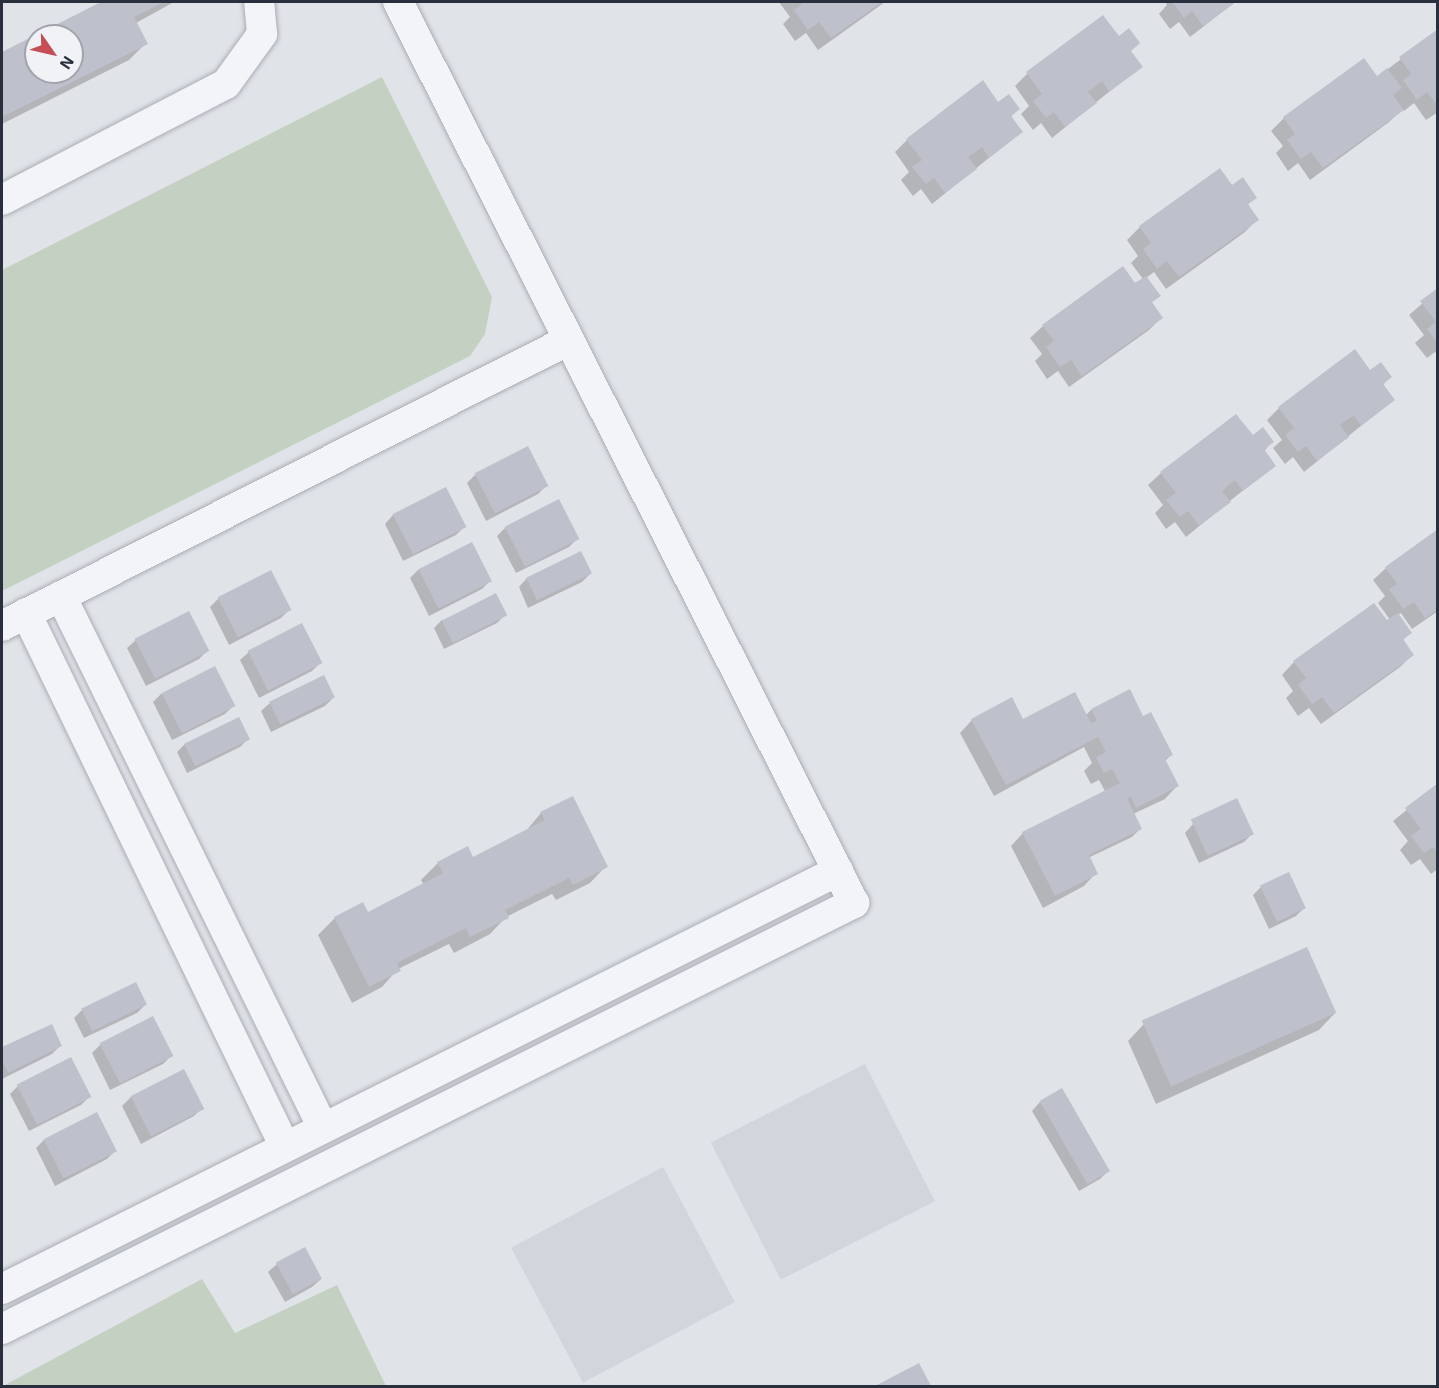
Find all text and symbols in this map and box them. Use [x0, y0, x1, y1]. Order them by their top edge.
north arrow [24, 24, 84, 84]
text: N [57, 53, 79, 73]

